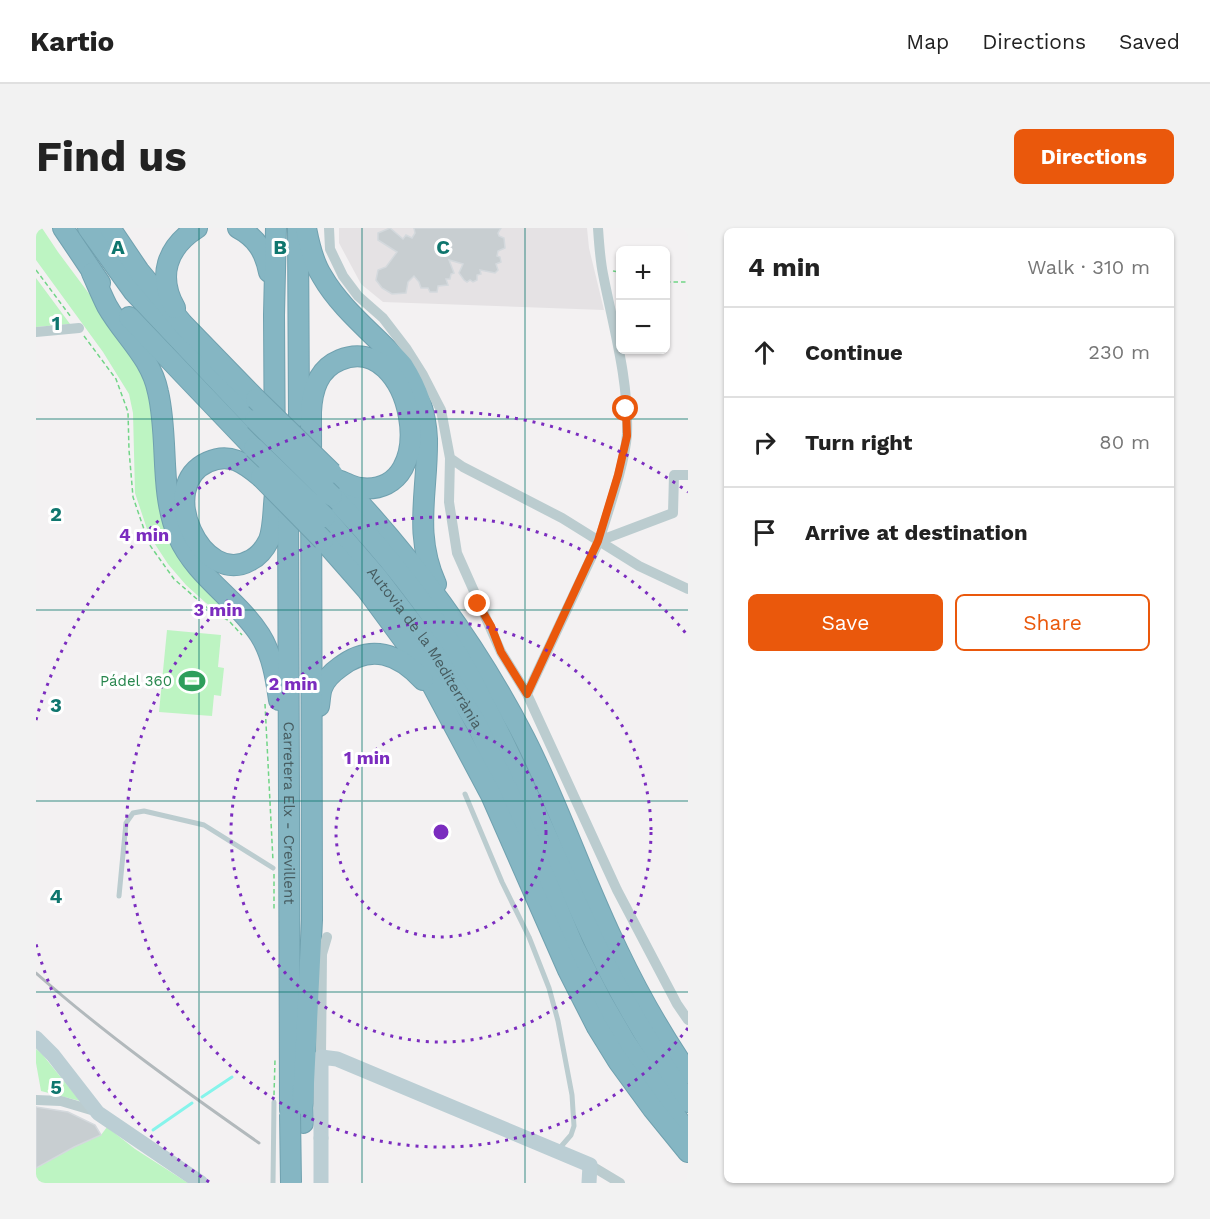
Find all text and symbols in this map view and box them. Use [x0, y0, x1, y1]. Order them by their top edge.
text: Kartio [30, 25, 114, 58]
text: Map [906, 29, 949, 54]
text: Directions [982, 29, 1086, 54]
text: Saved [1119, 29, 1180, 54]
button: Directions [1014, 129, 1174, 184]
text: Find us [36, 132, 187, 181]
text: A [111, 235, 125, 259]
text: B [273, 235, 287, 259]
text: C [436, 235, 450, 259]
map controls [616, 246, 670, 354]
button: + [616, 246, 670, 300]
text: 4 min [748, 252, 820, 282]
text: Walk · 310 m [1027, 255, 1150, 279]
button: − [616, 300, 670, 354]
text: 1 [52, 311, 60, 335]
icon: ahead [748, 336, 781, 369]
text: Continue [805, 340, 903, 365]
text: 230 m [1088, 340, 1150, 364]
route start [612, 395, 638, 421]
icon: right [748, 426, 781, 459]
text: Turn right [805, 430, 912, 455]
text: 80 m [1099, 430, 1150, 454]
text: 2 [50, 502, 62, 526]
icon: arrive [748, 516, 781, 549]
text: Arrive at destination [805, 520, 1028, 545]
text: 4 min [119, 524, 169, 545]
street label: Autovia de la Mediterrània [363, 563, 487, 733]
route end [464, 590, 490, 616]
button: Save [748, 594, 943, 651]
button: Share [955, 594, 1150, 651]
text: 3 min [193, 599, 243, 620]
sports icon: Pádel 360 [177, 666, 207, 696]
place label: Pádel 360 [100, 672, 172, 690]
text: 2 min [268, 673, 318, 694]
text: 3 [50, 693, 62, 717]
street label: Carretera Elx - Crevillent [280, 721, 298, 905]
text: 1 min [344, 747, 390, 768]
centre of rings [431, 822, 451, 842]
text: 4 [50, 884, 63, 908]
text: 5 [50, 1075, 62, 1099]

